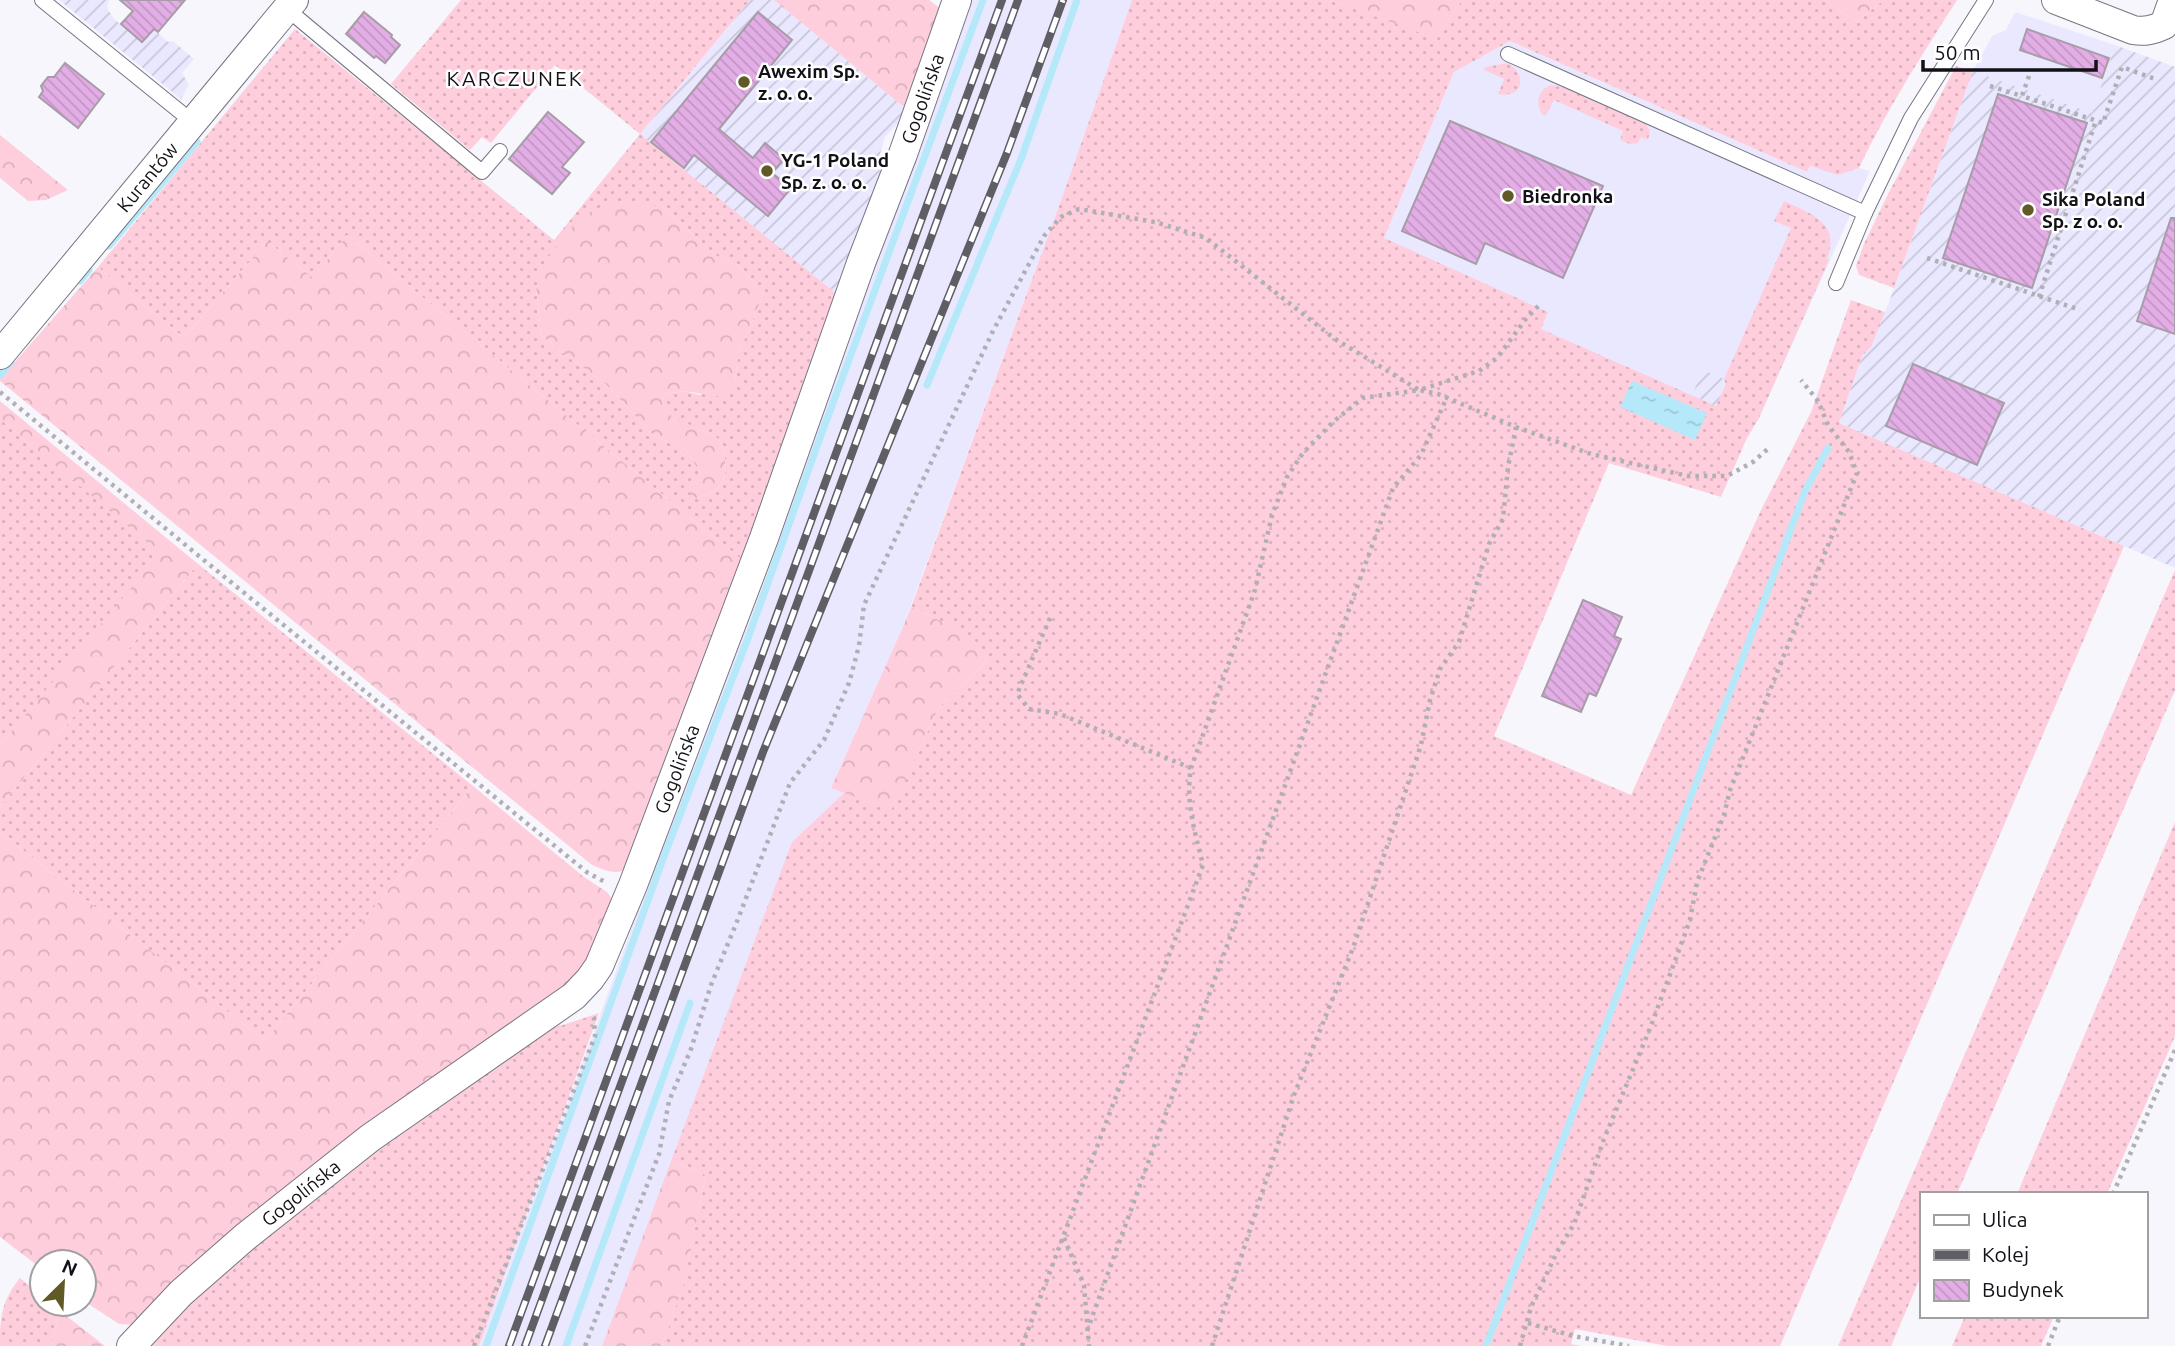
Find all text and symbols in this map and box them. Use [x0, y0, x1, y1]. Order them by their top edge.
scale bar [1923, 28, 2096, 72]
text: 50 m [1934, 40, 1981, 64]
street label: Gogolińska [897, 51, 948, 146]
place label: Awexim Sp. z. o. o. [758, 60, 859, 104]
district label: KARCZUNEK [447, 66, 583, 90]
marker: Awexim Sp. z. o. o. [736, 74, 752, 90]
street label: Kurantów [112, 138, 183, 216]
place label: YG-1 Poland Sp. z. o. o. [781, 149, 889, 193]
marker: YG-1 Poland Sp. z. o. o. [759, 163, 775, 179]
place label: Biedronka [1522, 185, 1613, 207]
marker: Biedronka [1500, 188, 1516, 204]
place label: Sika Poland Sp. z o. o. [2042, 188, 2145, 232]
marker: Sika Poland Sp. z o. o. [2020, 202, 2036, 218]
street label: Gogolińska [650, 721, 704, 817]
street label: Gogolińska [257, 1155, 344, 1231]
legend [1920, 1192, 2147, 1318]
text: Ulica [1982, 1207, 2027, 1231]
text: Kolej [1982, 1242, 2029, 1266]
north arrow [28, 1248, 98, 1318]
text: N [59, 1255, 81, 1280]
text: Budynek [1982, 1277, 2064, 1301]

